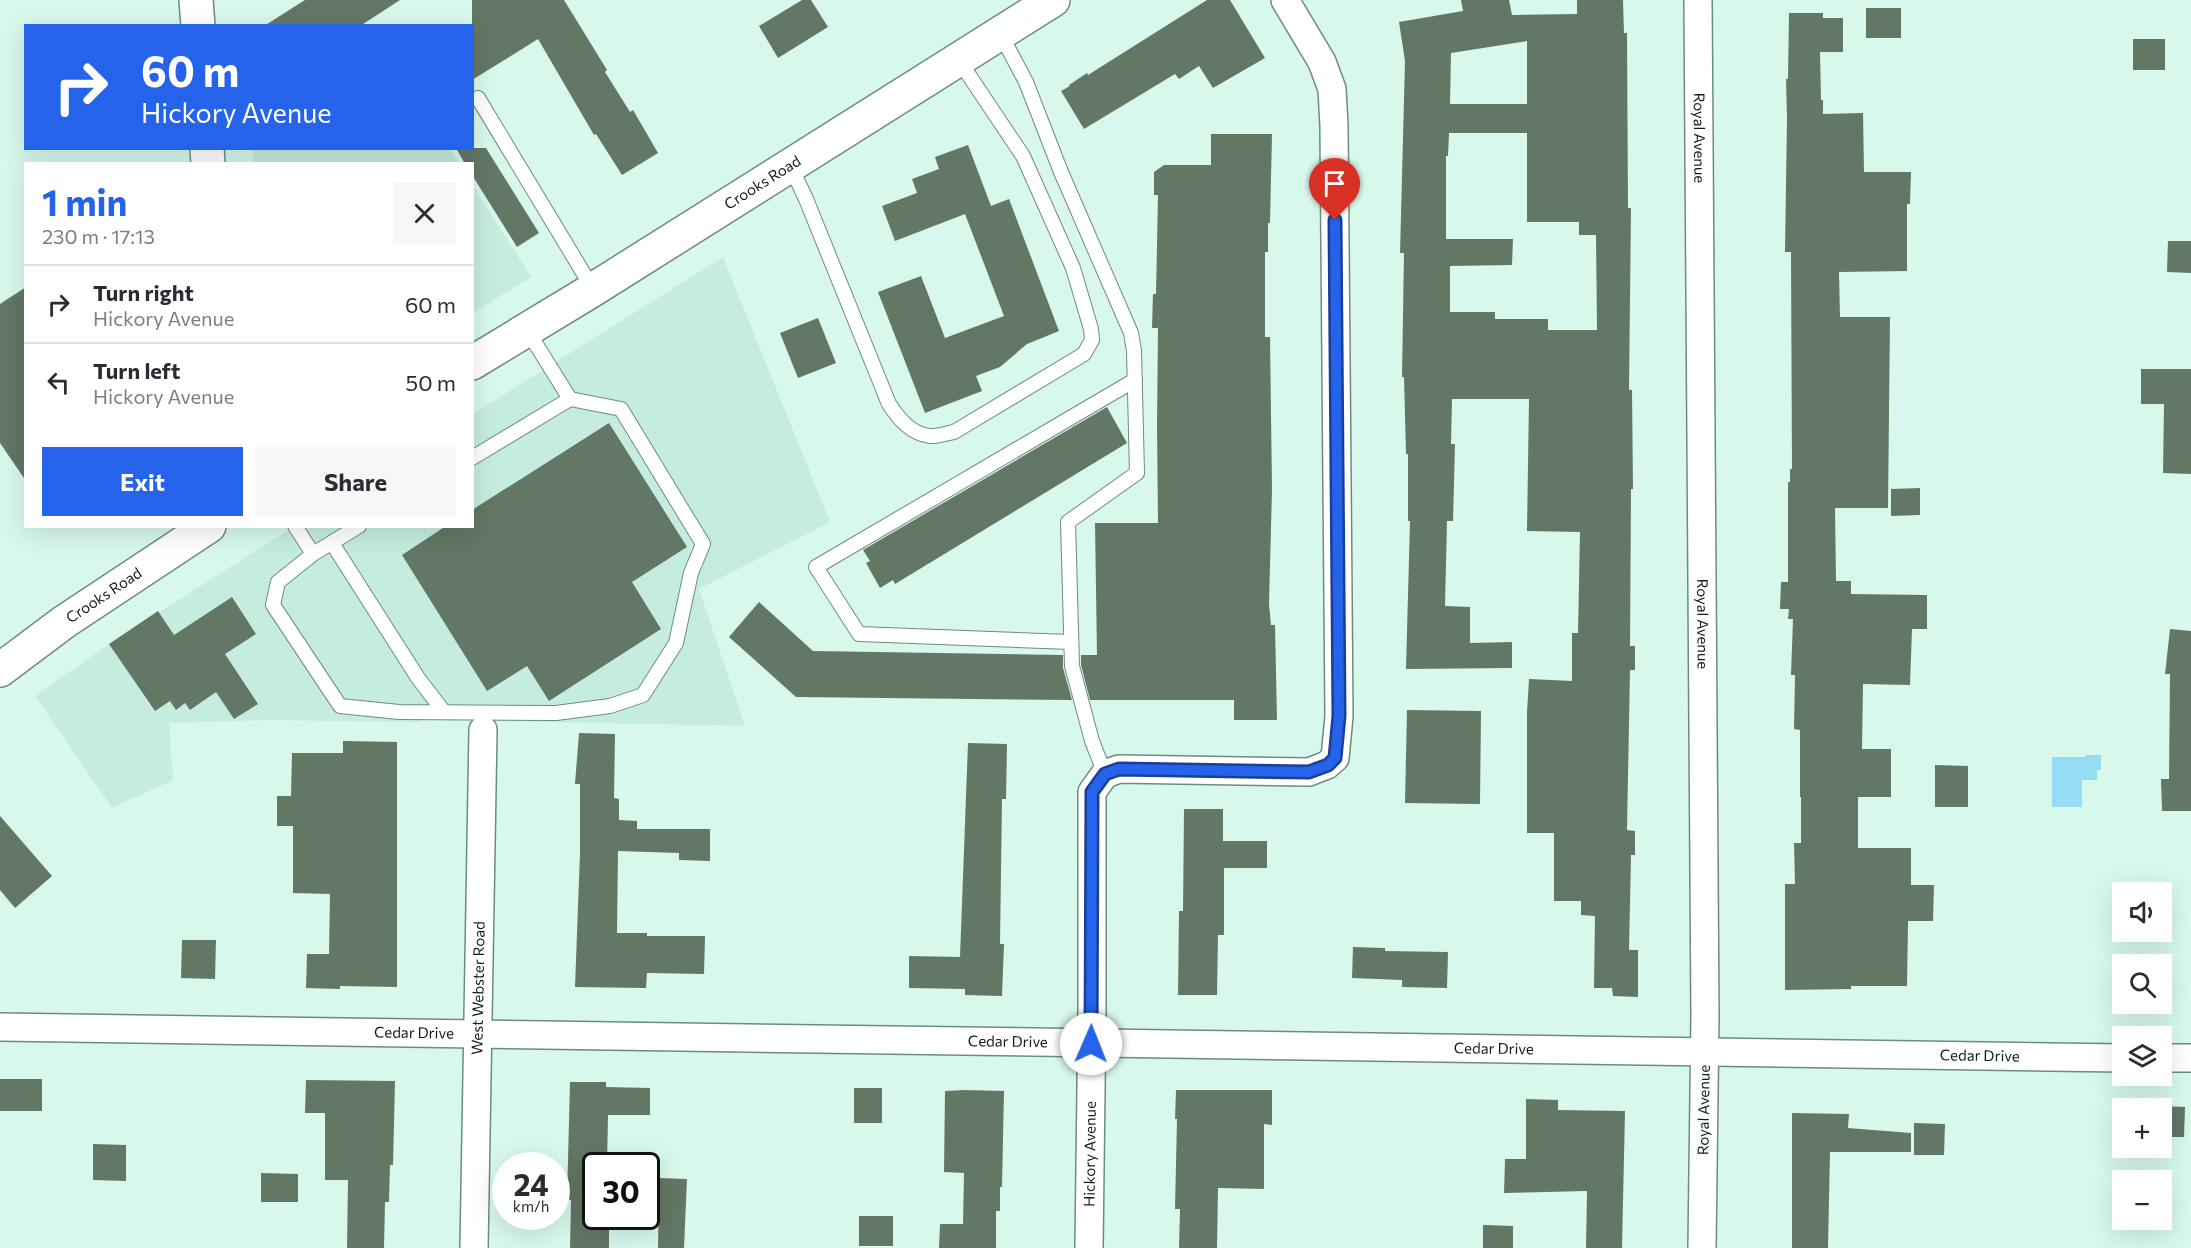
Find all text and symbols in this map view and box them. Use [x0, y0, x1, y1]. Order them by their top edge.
text: 60 m [141, 44, 240, 96]
icon: right [42, 48, 120, 126]
street label: Royal Avenue [1691, 93, 1709, 183]
text: Hickory Avenue [141, 96, 332, 129]
street label: Crooks Road [721, 151, 804, 213]
pin [1309, 158, 1360, 220]
icon: arrive [1318, 167, 1351, 200]
text: 1 min [42, 179, 127, 223]
button: close [393, 182, 456, 245]
text: 230 m · 17:13 [42, 224, 155, 248]
text: Turn right [93, 279, 194, 306]
icon: right [42, 288, 75, 321]
text: 60 m [405, 291, 456, 318]
text: Hickory Avenue [93, 306, 234, 330]
text: Turn left [93, 357, 180, 384]
icon: left [42, 366, 75, 399]
text: 50 m [406, 369, 456, 396]
text: Hickory Avenue [93, 384, 234, 408]
button: Exit [42, 447, 243, 516]
button: Share [255, 447, 456, 516]
street label: Crooks Road [62, 563, 145, 626]
street label: Royal Avenue [1694, 579, 1713, 669]
map controls [2112, 882, 2172, 1230]
button: sound [2112, 882, 2172, 942]
street label: West Webster Road [467, 921, 488, 1055]
button: search [2112, 954, 2172, 1014]
position arrow [1059, 1012, 1123, 1076]
street label: Cedar Drive [374, 1022, 454, 1042]
button: layers [2112, 1026, 2172, 1086]
street label: Cedar Drive [968, 1031, 1048, 1050]
street label: Cedar Drive [1454, 1038, 1534, 1057]
street label: Cedar Drive [1940, 1045, 2020, 1065]
street label: Royal Avenue [1693, 1065, 1713, 1155]
button: + [2112, 1098, 2172, 1158]
street label: Hickory Avenue [1080, 1101, 1099, 1207]
speed limit sign: 30 [582, 1152, 660, 1230]
text: 24 [513, 1165, 549, 1202]
button: − [2112, 1170, 2172, 1230]
text: km/h [513, 1197, 549, 1215]

